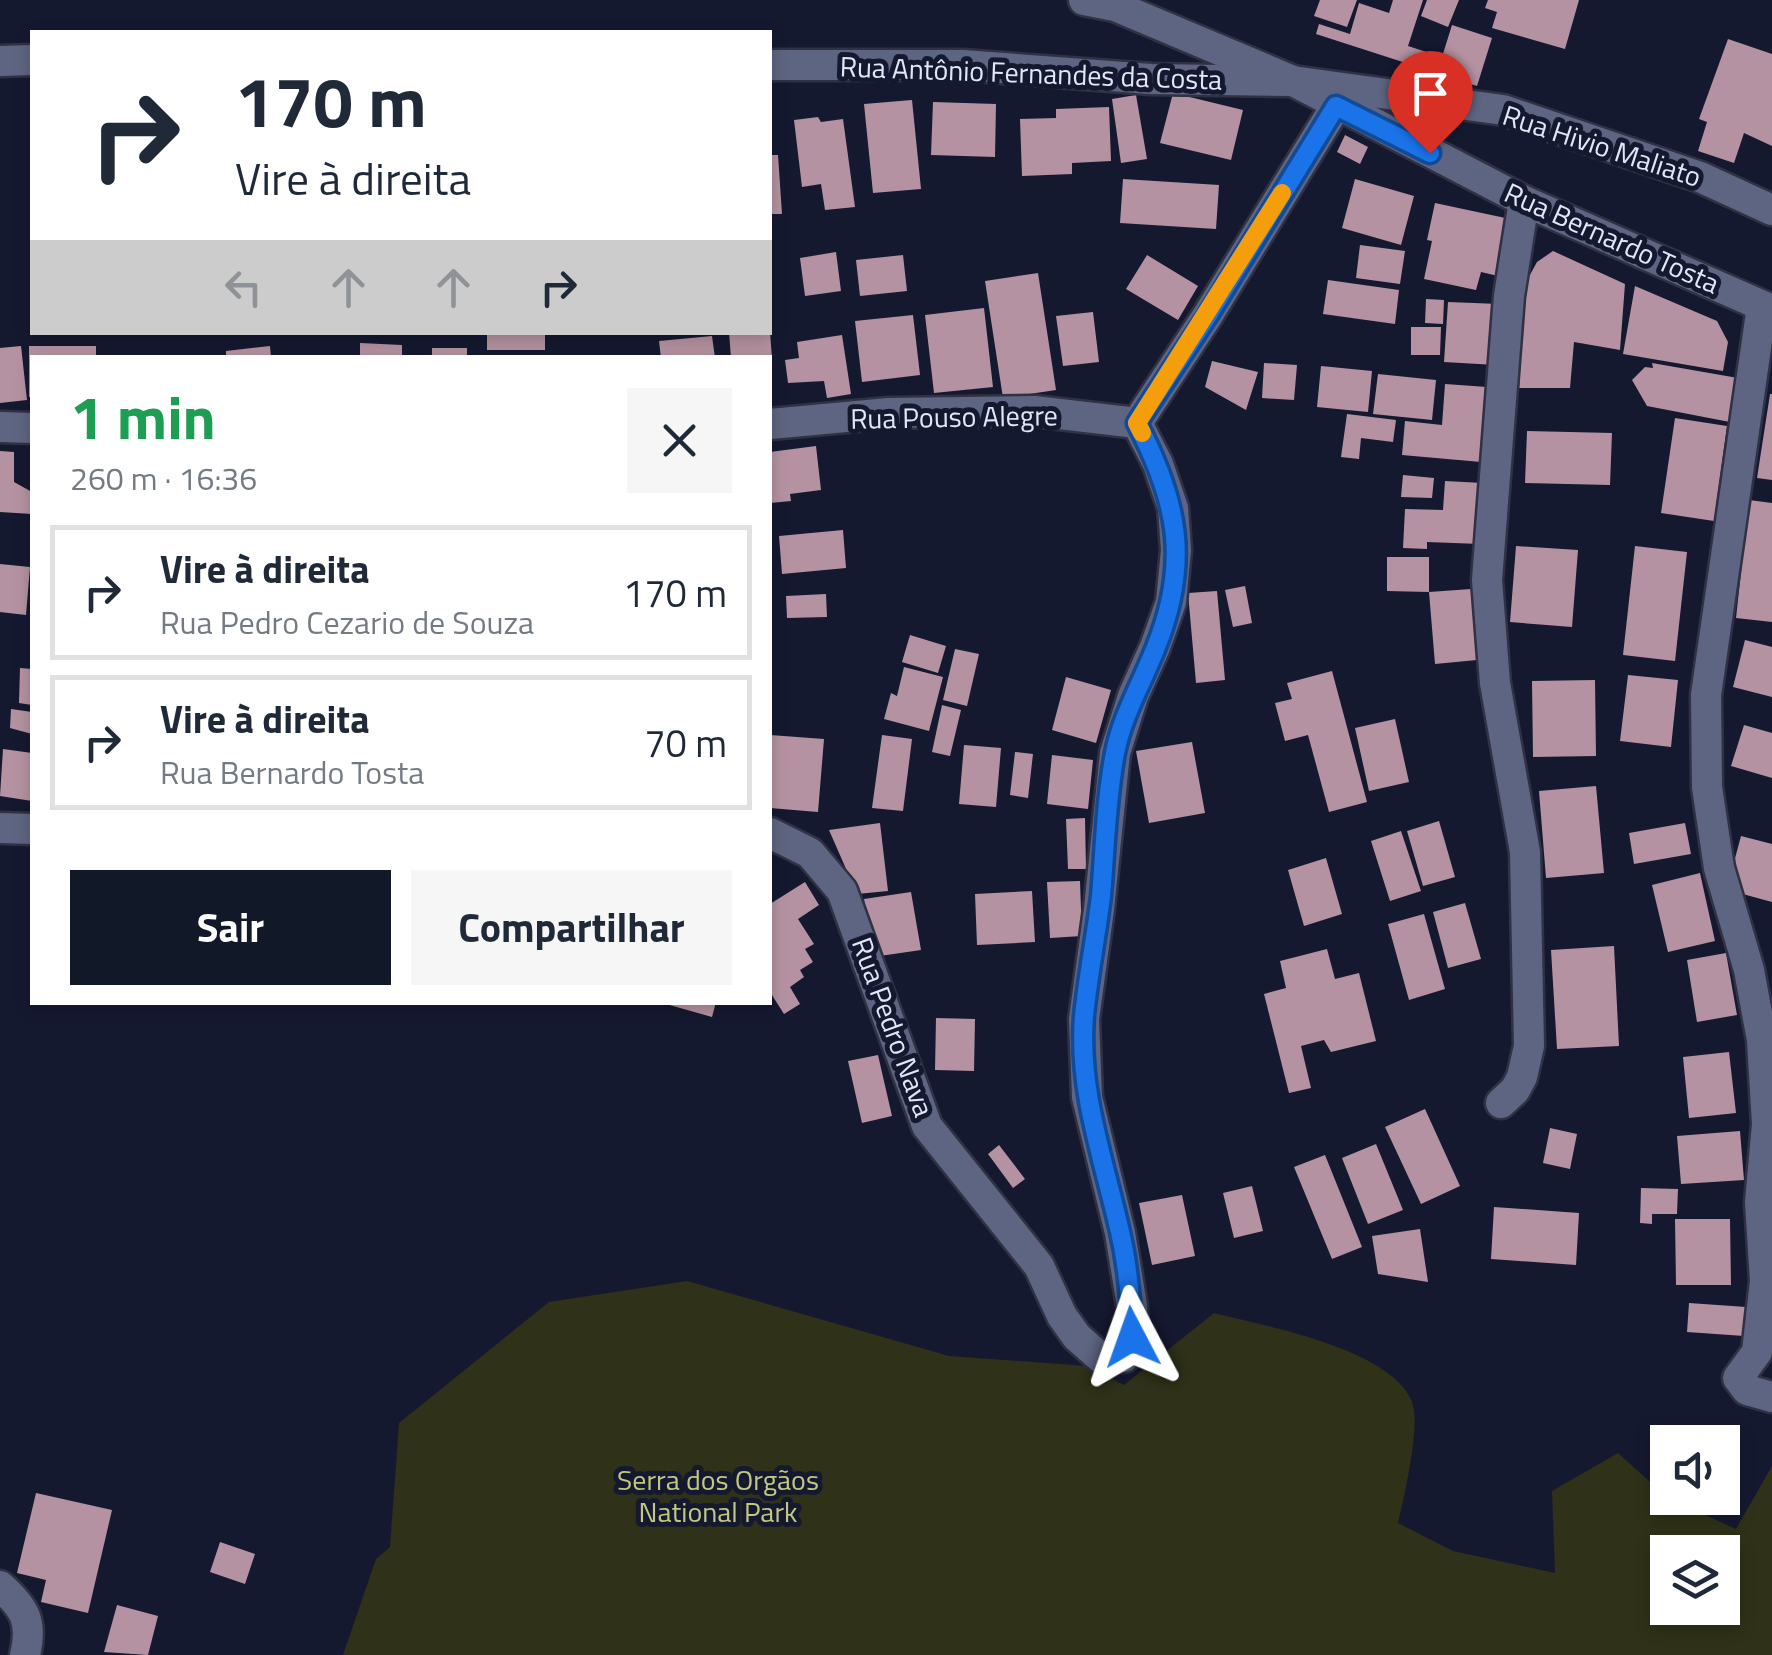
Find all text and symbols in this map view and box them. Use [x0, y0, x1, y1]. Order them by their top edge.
street label: Rua Antônio Fernandes da Costa [839, 44, 1223, 101]
text: 170 m [235, 48, 427, 154]
pin [1388, 51, 1473, 154]
icon: arrive [1403, 66, 1458, 121]
icon: right [70, 70, 200, 200]
street label: Rua Hivio Maliato [1497, 93, 1707, 198]
text: Vire à direita [235, 144, 471, 212]
street label: Rua Bernardo Tosta [1498, 171, 1727, 304]
icon: left [216, 260, 271, 315]
icon: ahead [321, 260, 376, 315]
icon: ahead [426, 260, 481, 315]
icon: right [531, 260, 586, 315]
text: 1 min [70, 371, 216, 462]
button: close [627, 388, 732, 493]
street label: Rua Pouso Alegre [850, 393, 1058, 440]
text: 260 m · 16:36 [70, 454, 257, 502]
text: Vire à direita [160, 540, 370, 598]
text: 170 m [623, 564, 727, 622]
icon: right [75, 565, 130, 620]
text: Rua Pedro Cezario de Souza [160, 598, 534, 646]
text: Vire à direita [160, 690, 370, 748]
text: 70 m [644, 714, 727, 772]
icon: right [75, 715, 130, 770]
text: Rua Bernardo Tosta [160, 748, 424, 796]
button: Sair [70, 870, 391, 985]
button: Compartilhar [411, 870, 732, 985]
street label: Rua Pedro Nava [841, 931, 946, 1123]
position arrow [1080, 1285, 1184, 1389]
map controls [1650, 1425, 1740, 1625]
button: sound [1650, 1425, 1740, 1515]
park label: Serra dos Orgãos National Park [617, 1458, 819, 1533]
button: layers [1650, 1535, 1740, 1625]

